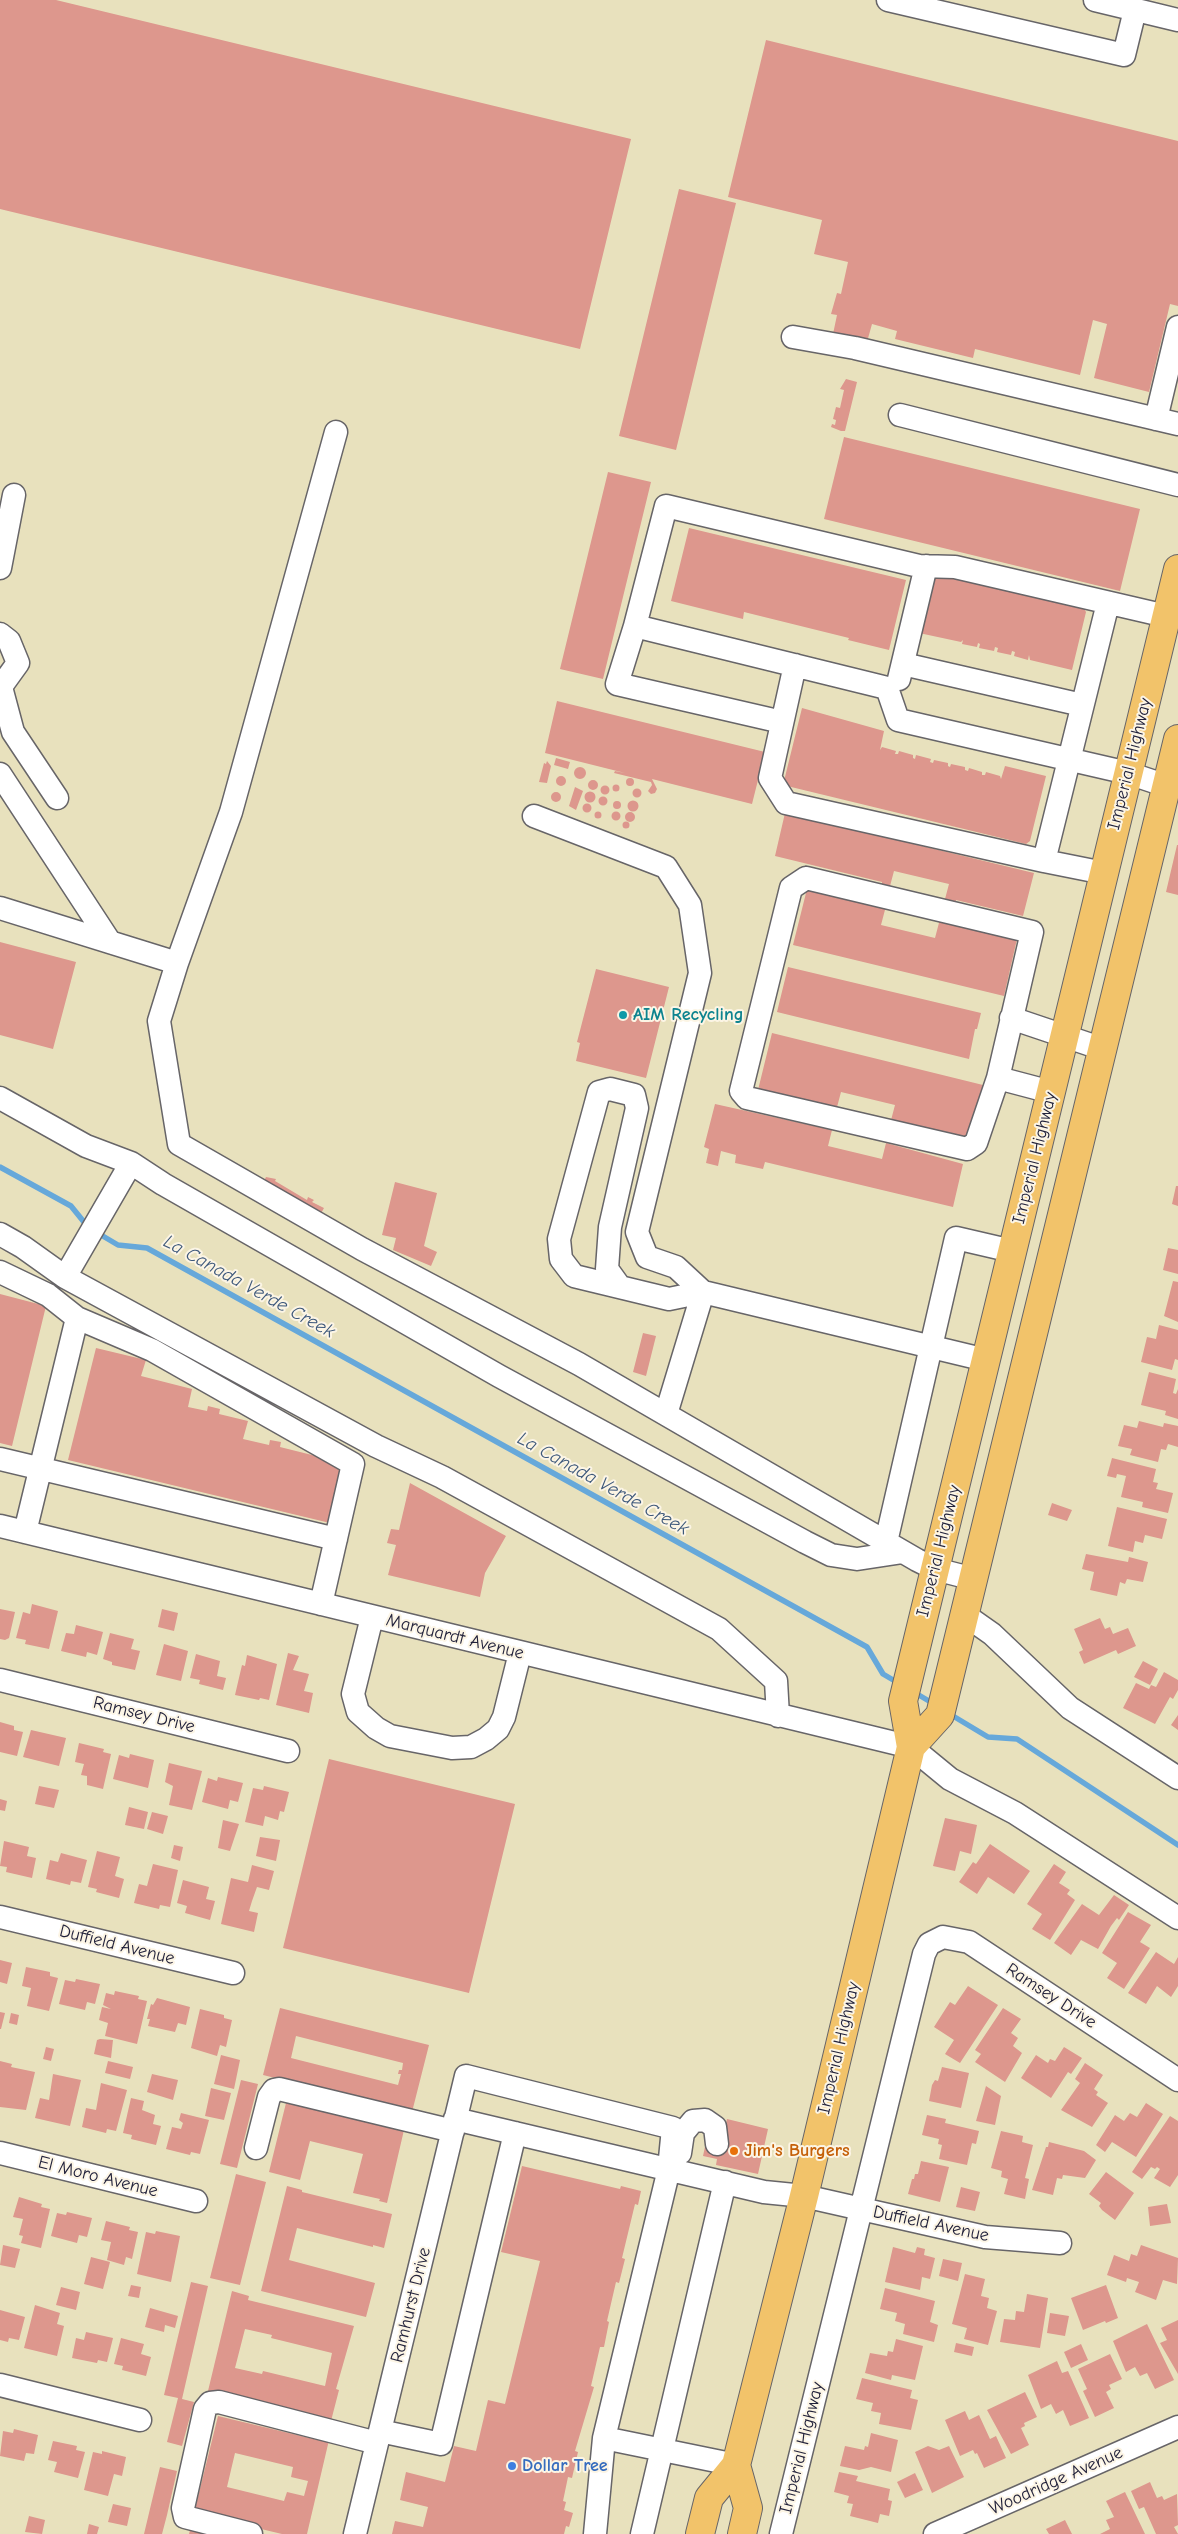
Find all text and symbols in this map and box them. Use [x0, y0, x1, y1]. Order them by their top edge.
street label: Imperial Highway [1103, 696, 1157, 832]
place label: AIM Recycling [633, 1004, 744, 1026]
marker: AIM Recycling [617, 1009, 629, 1021]
street label: Imperial Highway [1008, 1090, 1062, 1226]
water label: La Canada Verde Creek [159, 1230, 339, 1344]
water label: La Canada Verde Creek [513, 1427, 693, 1541]
street label: Imperial Highway [912, 1483, 966, 1619]
street label: Marquardt Avenue [384, 1609, 526, 1665]
street label: Ramsey Drive [91, 1692, 197, 1738]
street label: Duffield Avenue [57, 1920, 177, 1970]
street label: Ramsey Drive [1002, 1959, 1100, 2033]
street label: Imperial Highway [813, 1980, 865, 2116]
place label: Jim's Burgers [744, 2140, 850, 2162]
marker: Jim's Burgers [728, 2145, 740, 2157]
street label: El Moro Avenue [36, 2152, 160, 2202]
street label: Duffield Avenue [871, 2201, 991, 2247]
street label: Ramhurst Drive [386, 2245, 436, 2365]
street label: Imperial Highway [775, 2380, 829, 2516]
street label: Woodridge Avenue [986, 2442, 1126, 2520]
place label: Dollar Tree [522, 2455, 608, 2477]
marker: Dollar Tree [506, 2460, 518, 2472]

